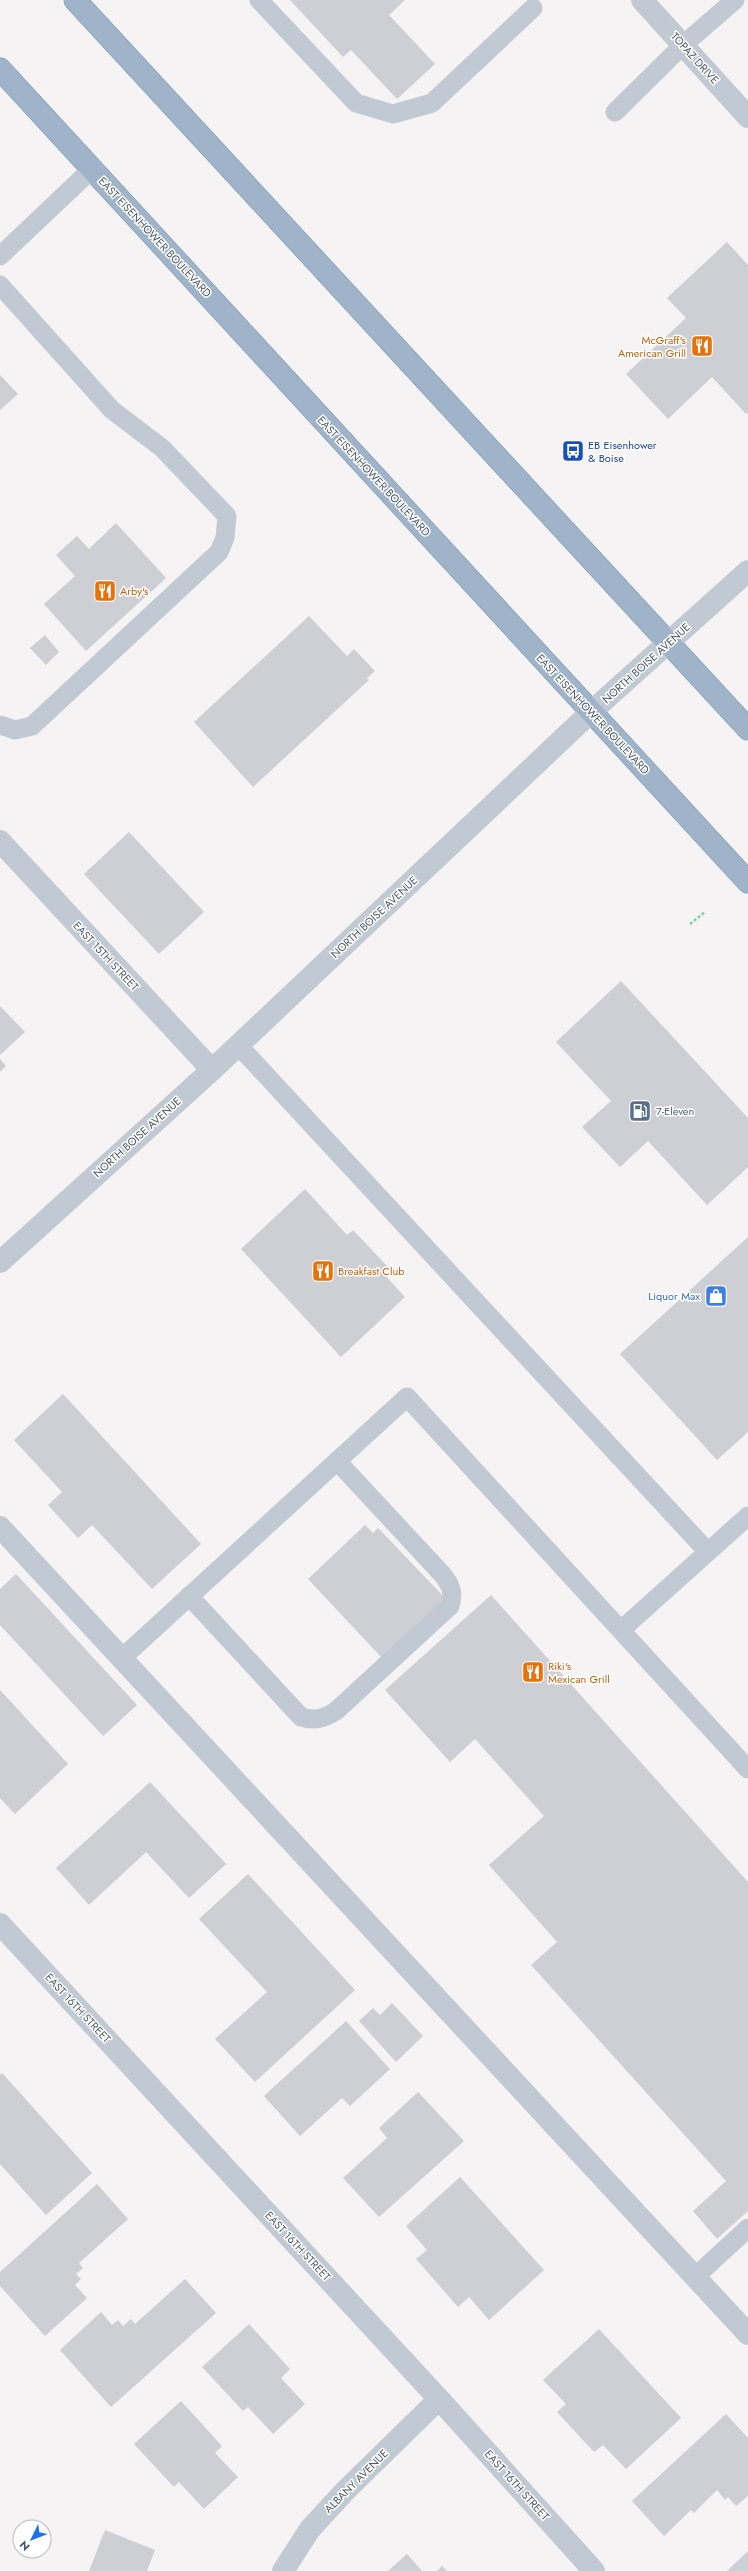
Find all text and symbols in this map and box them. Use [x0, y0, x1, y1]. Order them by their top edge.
street label: TOPAZ DRIVE [667, 29, 723, 87]
street label: EAST EISENHOWER BOULEVARD [95, 173, 216, 301]
place label: McGraff's American Grill [618, 332, 687, 361]
restaurant icon: McGraff's American Grill [689, 333, 715, 359]
street label: EAST EISENHOWER BOULEVARD [314, 412, 435, 540]
place label: EB Eisenhower & Boise [588, 437, 657, 466]
bus stop icon: EB Eisenhower & Boise [560, 438, 586, 464]
restaurant icon: Arby's [92, 578, 118, 604]
place label: Arby's [120, 583, 149, 599]
street label: NORTH BOISE AVENUE [598, 619, 694, 707]
street label: EAST EISENHOWER BOULEVARD [533, 650, 654, 778]
street label: NORTH BOISE AVENUE [327, 872, 421, 962]
street label: EAST 15TH STREET [70, 918, 142, 994]
street label: NORTH BOISE AVENUE [89, 1093, 185, 1181]
fuel station icon: 7-Eleven [627, 1098, 653, 1124]
place label: 7-Eleven [656, 1103, 694, 1119]
restaurant icon: Breakfast Club [310, 1258, 336, 1284]
place label: Breakfast Club [338, 1263, 404, 1279]
shop icon: Liquor Max [703, 1283, 729, 1309]
place label: Liquor Max [648, 1288, 700, 1304]
place label: Riki's Mexican Grill [548, 1658, 610, 1687]
restaurant icon: Riki's Mexican Grill [520, 1659, 546, 1685]
street label: EAST 16TH STREET [42, 1970, 114, 2046]
street label: EAST 16TH STREET [262, 2208, 334, 2284]
street label: ALBANY AVENUE [321, 2446, 391, 2516]
street label: EAST 16TH STREET [481, 2446, 553, 2524]
north arrow [12, 2519, 52, 2559]
text: N [16, 2537, 34, 2554]

